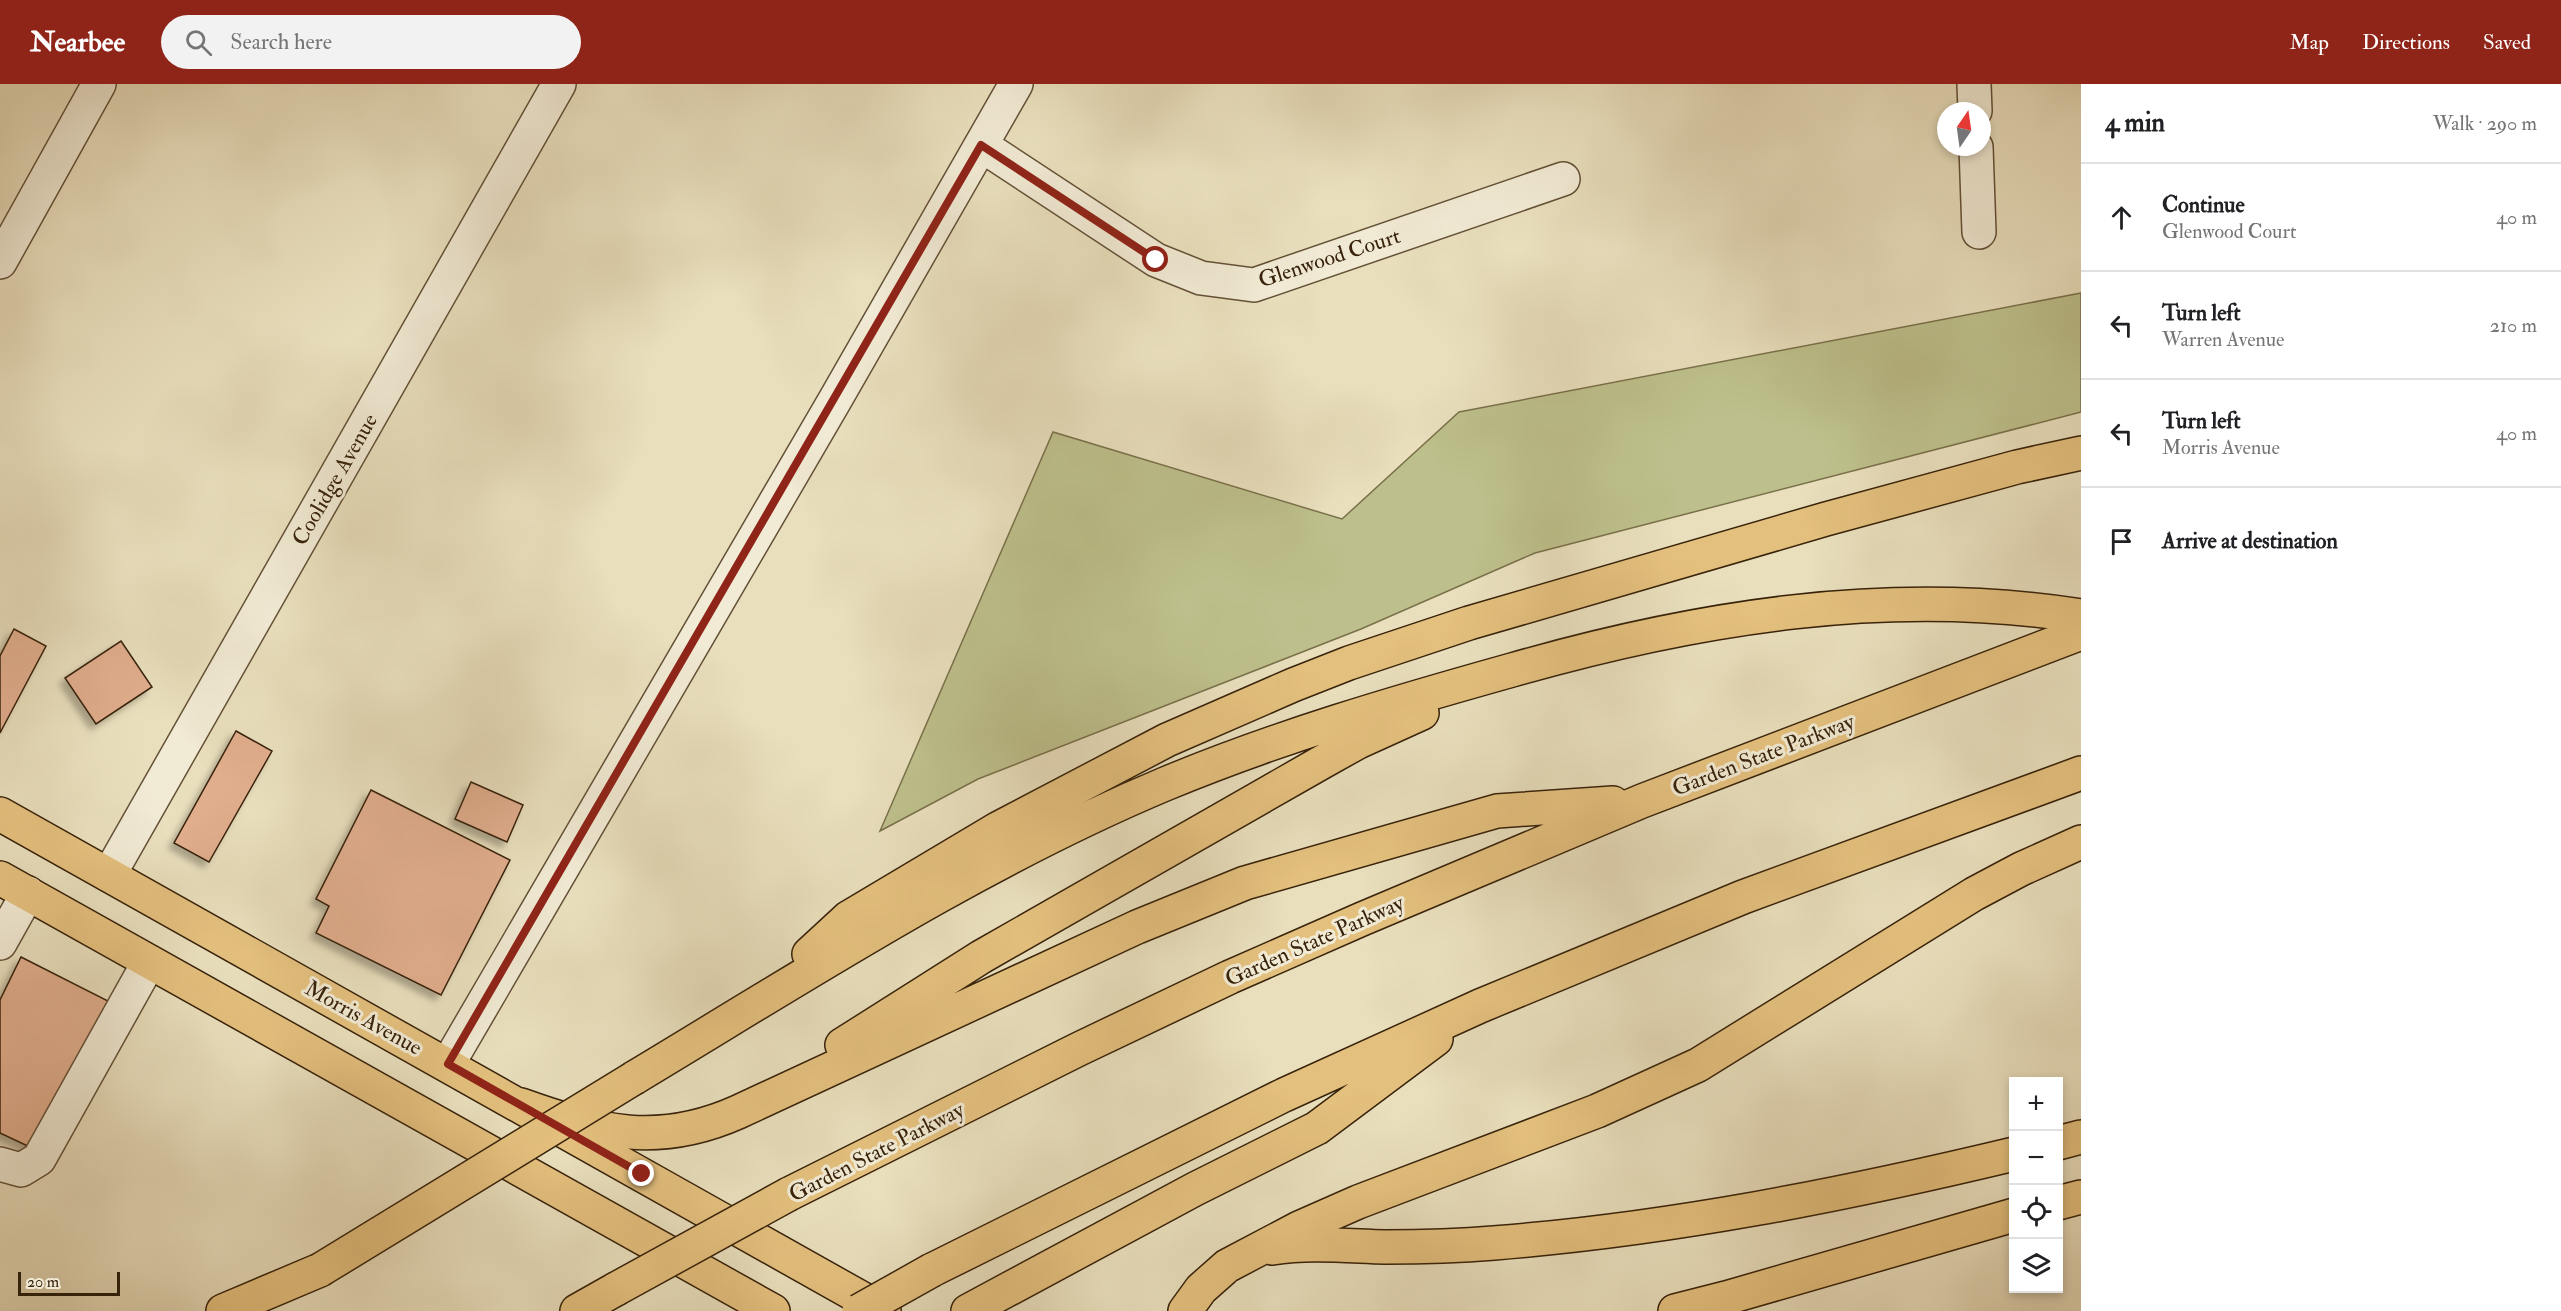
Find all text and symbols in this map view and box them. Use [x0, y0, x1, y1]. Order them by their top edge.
search box [161, 15, 581, 69]
text: Nearbee [30, 25, 125, 60]
icon: search [182, 26, 215, 59]
text: Search here [230, 28, 332, 56]
text: Map [2289, 29, 2329, 56]
text: Directions [2362, 29, 2450, 56]
text: Saved [2483, 29, 2531, 56]
north arrow [1937, 102, 1991, 156]
text: 4 min [2105, 107, 2165, 139]
text: Walk · 290 m [2433, 111, 2537, 136]
text: Continue [2162, 191, 2245, 219]
icon: ahead [2105, 201, 2138, 234]
text: 40 m [2496, 205, 2537, 230]
text: Glenwood Court [2162, 219, 2296, 244]
street label: Glenwood Court [1255, 222, 1404, 294]
route start [1142, 246, 1168, 272]
text: Turn left [2162, 299, 2241, 327]
icon: left [2105, 309, 2138, 342]
text: 210 m [2490, 313, 2537, 338]
text: Warren Avenue [2162, 327, 2284, 352]
text: Turn left [2162, 407, 2241, 435]
street label: Coolidge Avenue [286, 409, 384, 550]
icon: left [2105, 417, 2138, 450]
text: 40 m [2496, 421, 2537, 446]
text: Morris Avenue [2162, 435, 2280, 460]
icon: arrive [2105, 525, 2138, 558]
text: Arrive at destination [2162, 527, 2338, 555]
street label: Garden State Parkway [1668, 707, 1859, 803]
street label: Garden State Parkway [1221, 889, 1408, 993]
street label: Morris Avenue [300, 974, 427, 1062]
map controls [2009, 1077, 2063, 1293]
button: + [2009, 1077, 2063, 1131]
street label: Garden State Parkway [784, 1096, 969, 1208]
button: − [2009, 1131, 2063, 1185]
route end [628, 1160, 654, 1186]
button: locate [2009, 1185, 2063, 1239]
button: layers [2009, 1239, 2063, 1293]
scale bar [18, 1269, 120, 1296]
text: 20 m [27, 1272, 59, 1292]

